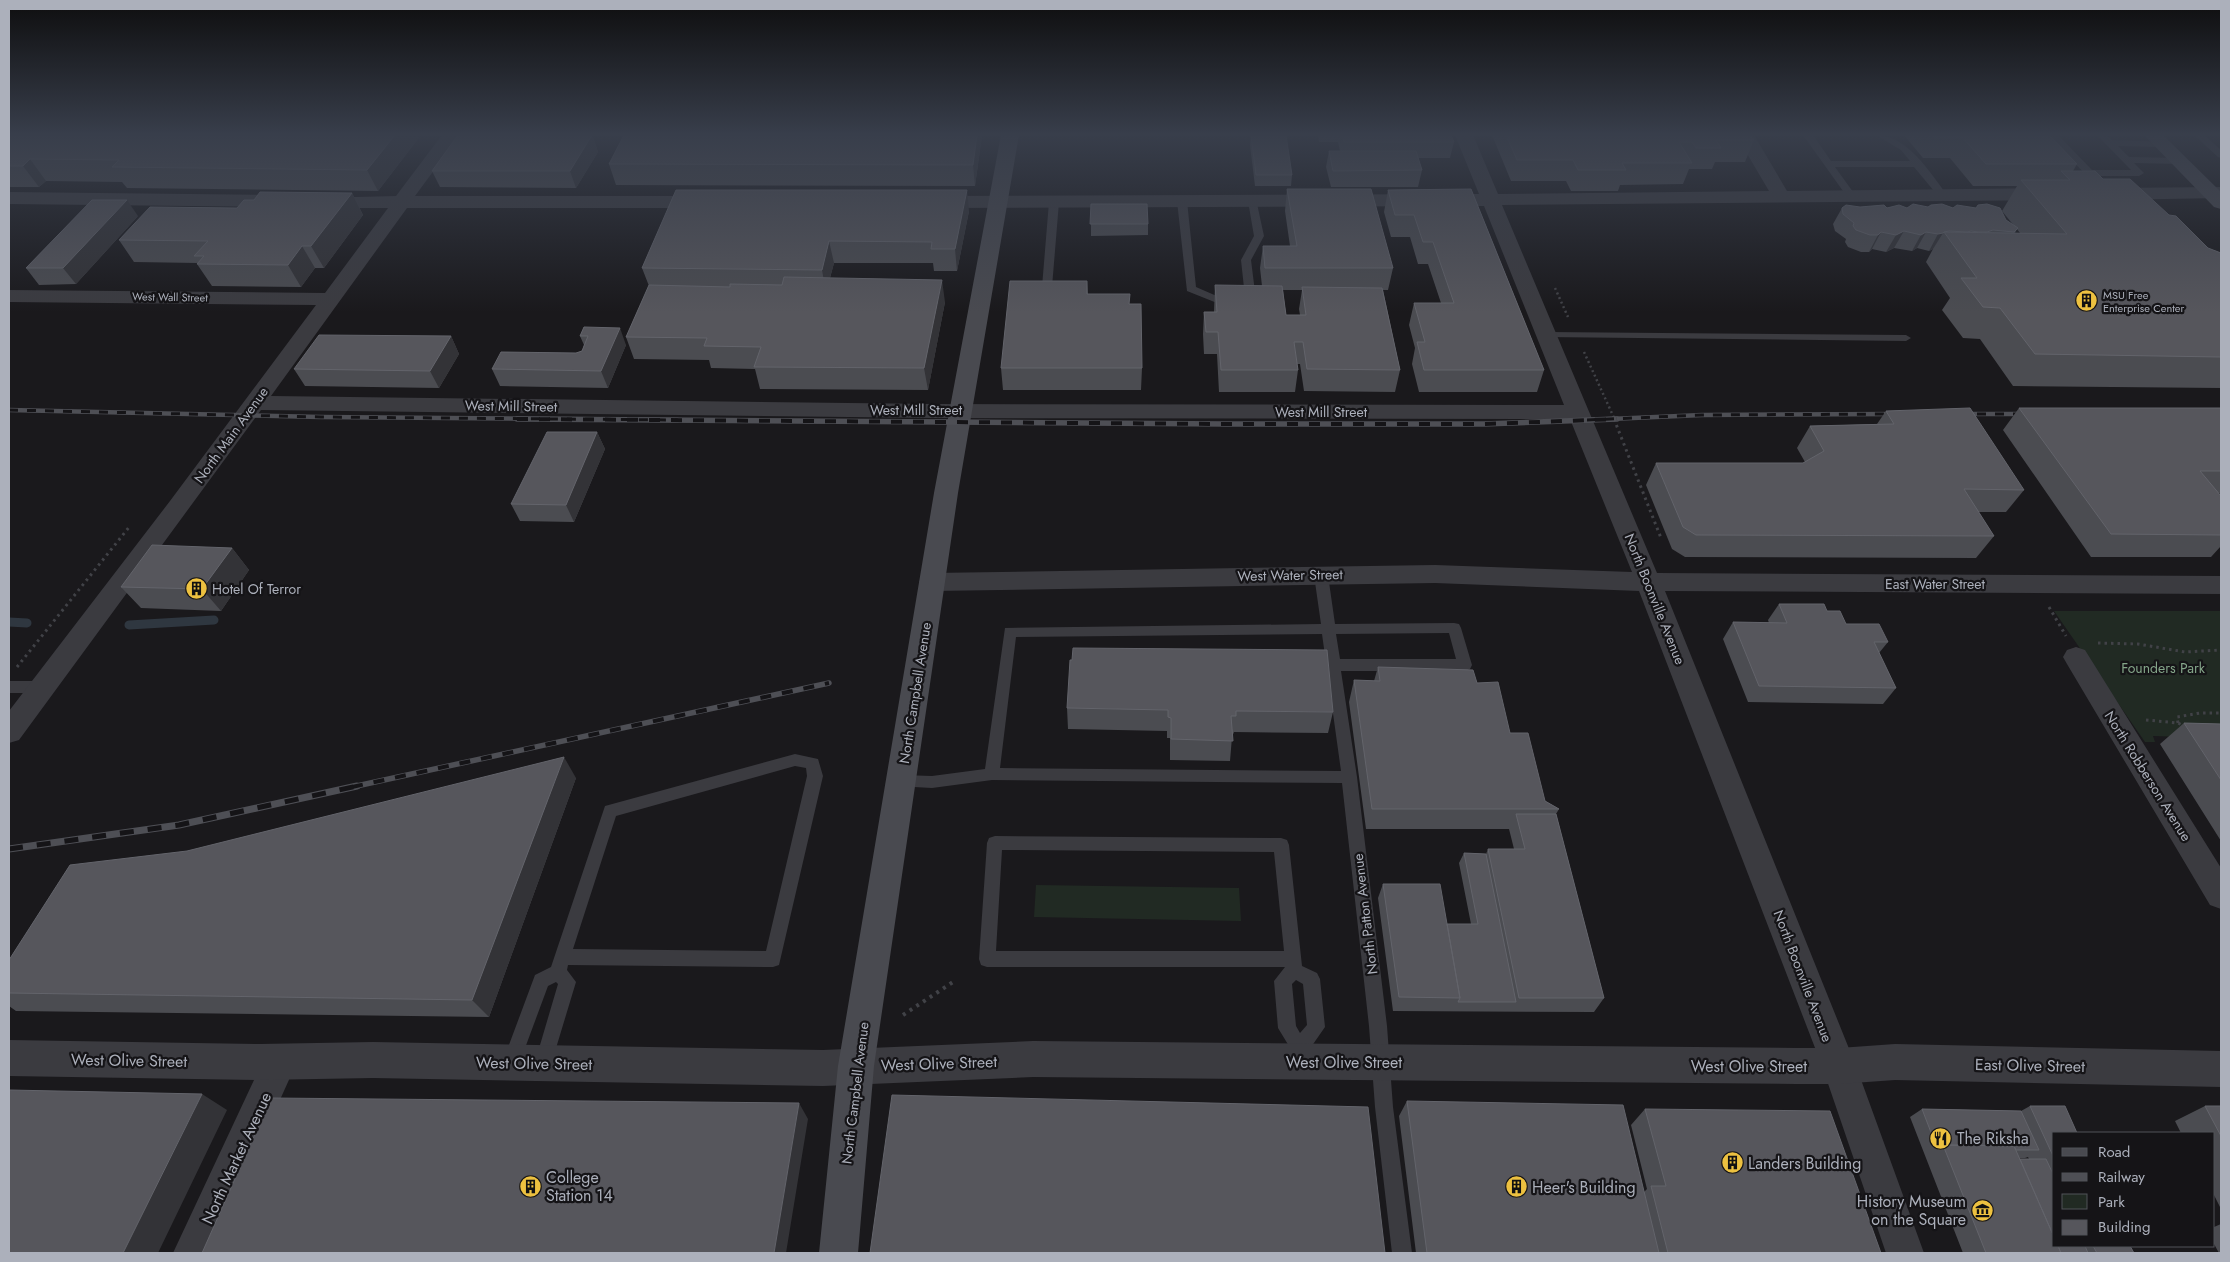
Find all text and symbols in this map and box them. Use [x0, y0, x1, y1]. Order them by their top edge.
place label: MSU Free Enterprise Center [2103, 287, 2184, 316]
street label: West Wall Street [132, 288, 208, 306]
building icon: MSU Free Enterprise Center [2075, 289, 2099, 313]
street label: North Main Avenue [189, 383, 273, 487]
street label: West Mill Street [465, 395, 558, 417]
street label: West Mill Street [870, 400, 963, 420]
street label: West Mill Street [1275, 402, 1368, 422]
street label: North Boonville Avenue [1620, 530, 1690, 668]
street label: West Water Street [1237, 564, 1343, 586]
street label: East Water Street [1885, 574, 1986, 594]
building icon: Hotel Of Terror [184, 577, 208, 601]
place label: Hotel Of Terror [212, 579, 301, 599]
street label: North Campbell Avenue [894, 621, 936, 765]
park label: Founders Park [2121, 658, 2206, 678]
street label: North Robberson Avenue [2100, 707, 2196, 845]
street label: North Patton Avenue [1348, 852, 1382, 976]
street label: North Boonville Avenue [1769, 907, 1837, 1045]
street label: North Campbell Avenue [836, 1021, 874, 1165]
street label: West Olive Street [71, 1048, 188, 1073]
street label: West Olive Street [880, 1050, 998, 1077]
street label: West Olive Street [476, 1051, 593, 1076]
street label: West Olive Street [1286, 1051, 1402, 1074]
street label: East Olive Street [1975, 1053, 2085, 1078]
street label: West Olive Street [1691, 1055, 1807, 1078]
street label: North Market Avenue [196, 1088, 277, 1228]
restaurant icon: The Riksha [1929, 1126, 1953, 1150]
place label: The Riksha [1957, 1127, 2029, 1150]
legend [2052, 1132, 2215, 1247]
text: Road [2098, 1141, 2130, 1163]
building icon: Landers Building [1720, 1151, 1744, 1175]
place label: Landers Building [1748, 1152, 1861, 1175]
place label: College Station 14 [546, 1166, 613, 1207]
text: Railway [2098, 1166, 2145, 1188]
building icon: College Station 14 [518, 1174, 542, 1198]
building icon: Heer's Building [1504, 1175, 1528, 1199]
place label: Heer's Building [1532, 1176, 1636, 1199]
place label: History Museum on the Square [1857, 1190, 1966, 1231]
text: Park [2098, 1191, 2125, 1213]
museum icon: History Museum on the Square [1970, 1198, 1994, 1222]
text: Building [2098, 1216, 2150, 1238]

